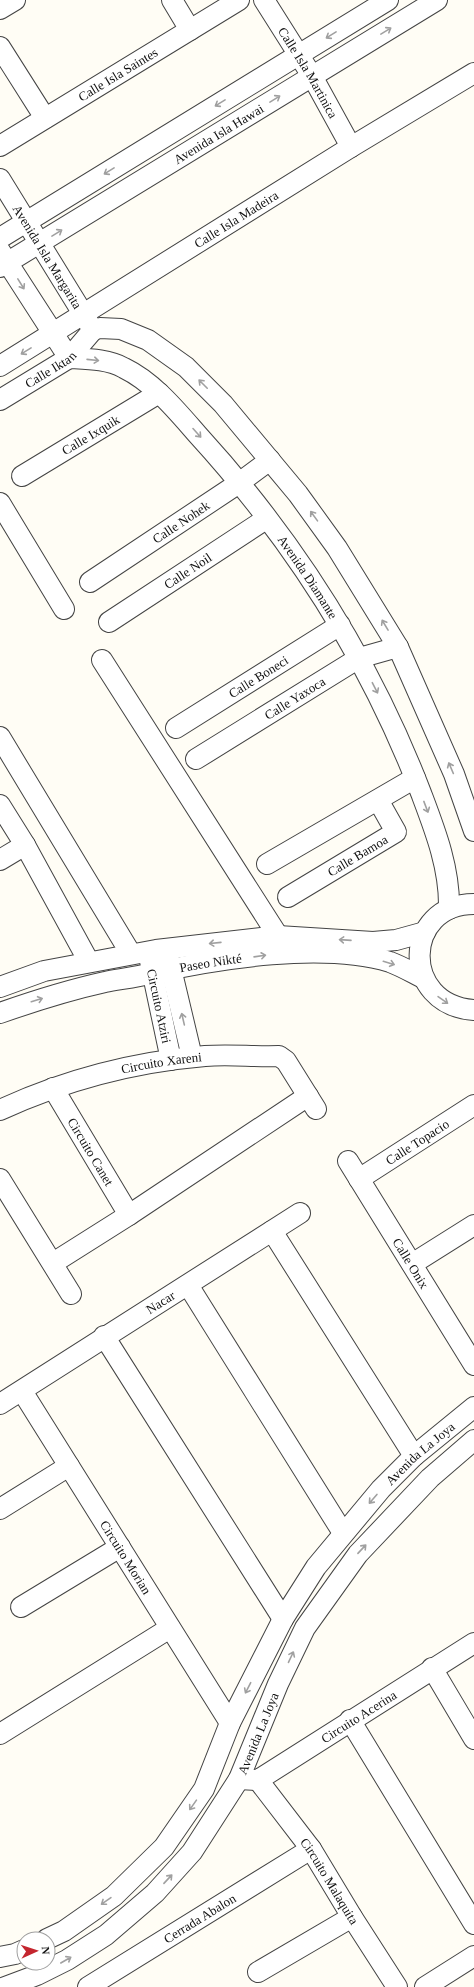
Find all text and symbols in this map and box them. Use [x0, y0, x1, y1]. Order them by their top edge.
street label: Calle Isla Martinica [275, 24, 341, 121]
one-way arrow [380, 27, 391, 35]
one-way arrow [326, 31, 337, 39]
street label: Calle Isla Saintes [76, 45, 161, 104]
one-way arrow [269, 94, 281, 102]
one-way arrow [214, 100, 226, 108]
street label: Avenida Isla Hawai [171, 101, 267, 167]
one-way arrow [103, 168, 115, 176]
street label: Calle Isla Madeira [191, 187, 281, 251]
street label: Avenida Isla Margarita [10, 202, 85, 312]
one-way arrow [51, 228, 63, 236]
one-way arrow [17, 278, 25, 289]
one-way arrow [20, 347, 32, 355]
street label: Calle Iktan [22, 348, 80, 391]
one-way arrow [86, 356, 99, 364]
one-way arrow [198, 379, 208, 389]
street label: Calle Ixquik [59, 412, 123, 458]
one-way arrow [192, 428, 201, 438]
street label: Calle Nohek [150, 497, 213, 546]
one-way arrow [310, 510, 318, 521]
street label: Avenida Diamante [275, 533, 341, 622]
street label: Calle Noil [161, 550, 215, 592]
one-way arrow [380, 619, 389, 630]
street label: Calle Boneci [226, 652, 291, 701]
street label: Calle Yaxoca [262, 674, 328, 723]
one-way arrow [372, 682, 379, 694]
one-way arrow [447, 762, 454, 774]
one-way arrow [423, 801, 431, 813]
street label: Calle Bamoa [325, 832, 391, 880]
one-way arrow [339, 937, 352, 944]
one-way arrow [209, 939, 222, 947]
street label: Paseo Nikté [178, 951, 243, 975]
one-way arrow [253, 952, 266, 960]
one-way arrow [383, 960, 396, 967]
street label: Circuito Atziri [144, 968, 174, 1045]
one-way arrow [30, 996, 43, 1003]
one-way arrow [437, 996, 448, 1004]
one-way arrow [178, 1013, 186, 1026]
street label: Circuito Xareni [120, 1049, 203, 1077]
street label: Circuito Canet [65, 1115, 117, 1189]
street label: Calle Topacio [383, 1116, 452, 1168]
street label: Calle Onix [389, 1235, 432, 1292]
street label: Nacar [143, 1287, 178, 1317]
street label: Avenida La Joya [383, 1419, 458, 1488]
one-way arrow [368, 1494, 378, 1504]
street label: Circuito Morian [97, 1518, 155, 1597]
one-way arrow [358, 1544, 367, 1554]
one-way arrow [288, 1651, 295, 1663]
one-way arrow [244, 1682, 251, 1694]
street label: Circuito Acerina [318, 1687, 399, 1746]
street label: Avenida La Joya [235, 1690, 282, 1777]
one-way arrow [189, 1800, 197, 1811]
street label: Circuito Malaquita [297, 1835, 362, 1927]
one-way arrow [163, 1874, 172, 1884]
street label: Cerrada Abalon [161, 1890, 239, 1946]
one-way arrow [101, 1897, 112, 1905]
north arrow [16, 1931, 56, 1971]
text: N [40, 1946, 52, 1955]
one-way arrow [60, 1955, 72, 1963]

